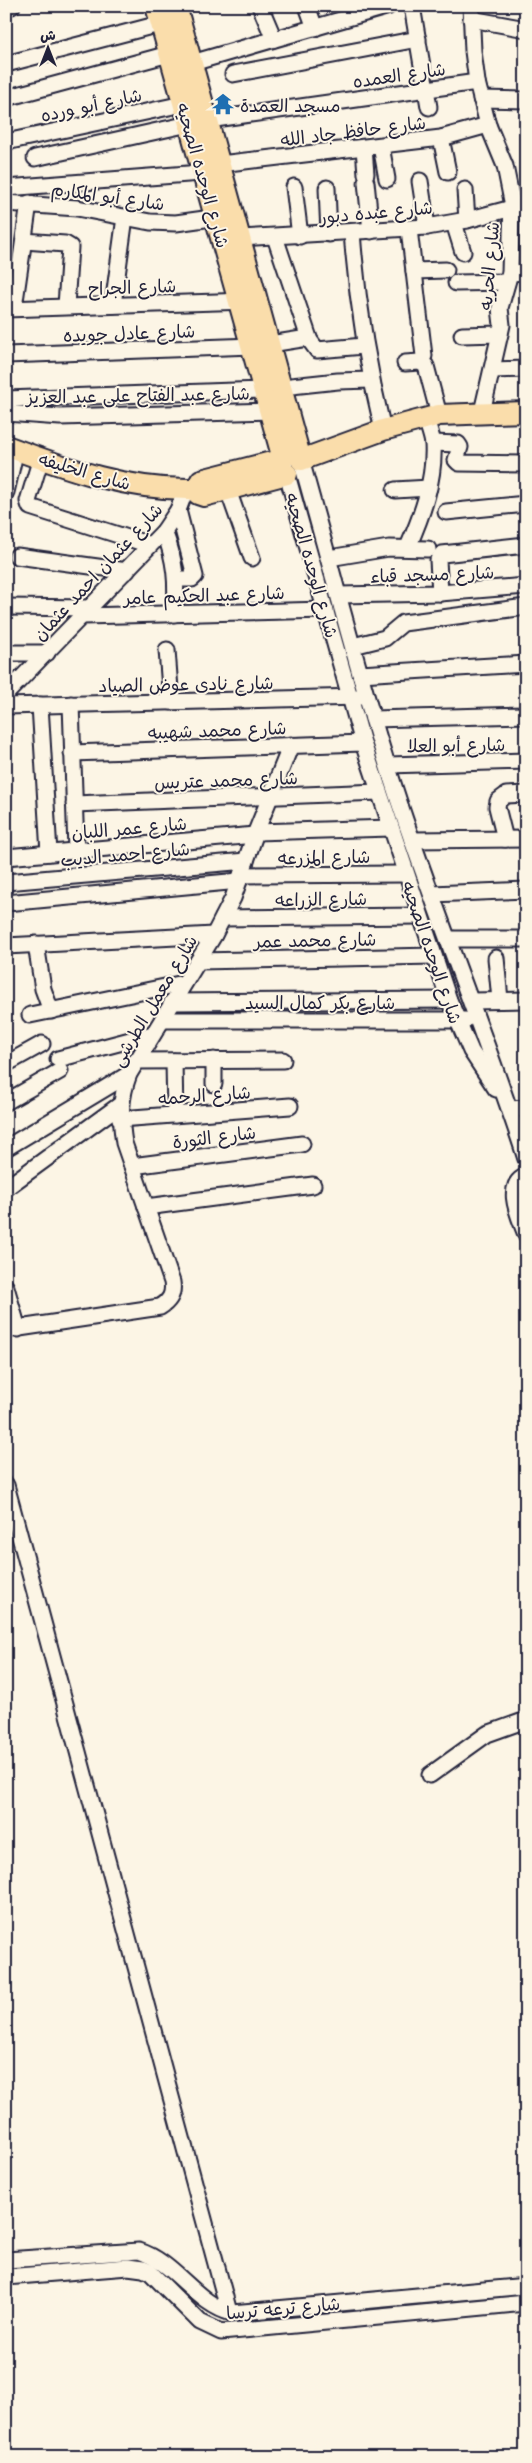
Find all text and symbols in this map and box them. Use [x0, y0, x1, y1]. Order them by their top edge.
north arrow [22, 22, 72, 72]
text: ش [40, 24, 56, 45]
street label: شارع العمده [351, 54, 447, 94]
street label: شارع أبو ورده [38, 80, 144, 128]
temple icon: مسجد العمدة [210, 91, 236, 117]
place label: مسجد العمدة [240, 91, 340, 118]
street label: شارع الوحده الصحيه [170, 99, 238, 251]
street label: شارع حافظ جاد الله [279, 108, 427, 152]
street label: شارع أبو المكارم [49, 174, 166, 218]
street label: شارع عبده دبور [316, 193, 434, 230]
street label: شارع الحريه [471, 221, 505, 311]
street label: شارع الجراح [87, 271, 177, 301]
street label: شارع عادل جويده [62, 316, 196, 348]
street label: شارع عبد الفتاح على عبد العزيز [24, 379, 250, 409]
street label: شارع الخليفه [36, 444, 134, 496]
street label: شارع الوحده الصحيه [279, 489, 347, 641]
street label: شارع عثمان احمد عثمان [26, 496, 168, 646]
street label: شارع مسجد قباء [369, 557, 495, 589]
street label: شارع عبد الحكيم عامر [121, 578, 285, 612]
street label: شارع نادى عوض الصياد [98, 668, 274, 698]
street label: شارع محمد شهيبه [147, 713, 287, 745]
street label: شارع أبو العلا [406, 730, 506, 758]
street label: شارع محمد عتريس [154, 763, 298, 795]
street label: شارع عمر اللبان [70, 808, 188, 846]
street label: شارع احمد الديب [59, 834, 191, 872]
street label: شارع المزرعه [278, 842, 370, 870]
street label: شارع الوحده الصحيه [396, 877, 470, 1027]
street label: شارع الزراعه [275, 884, 367, 912]
street label: شارع محمد عمر [252, 924, 376, 954]
street label: شارع معمل الطرشى [103, 929, 203, 1071]
street label: شارع بكر كمال السيد [245, 988, 395, 1015]
street label: شارع الرحمه [157, 1077, 251, 1111]
street label: شارع الثورة [171, 1117, 257, 1155]
street label: شارع ترعه ترسا [225, 2289, 341, 2325]

